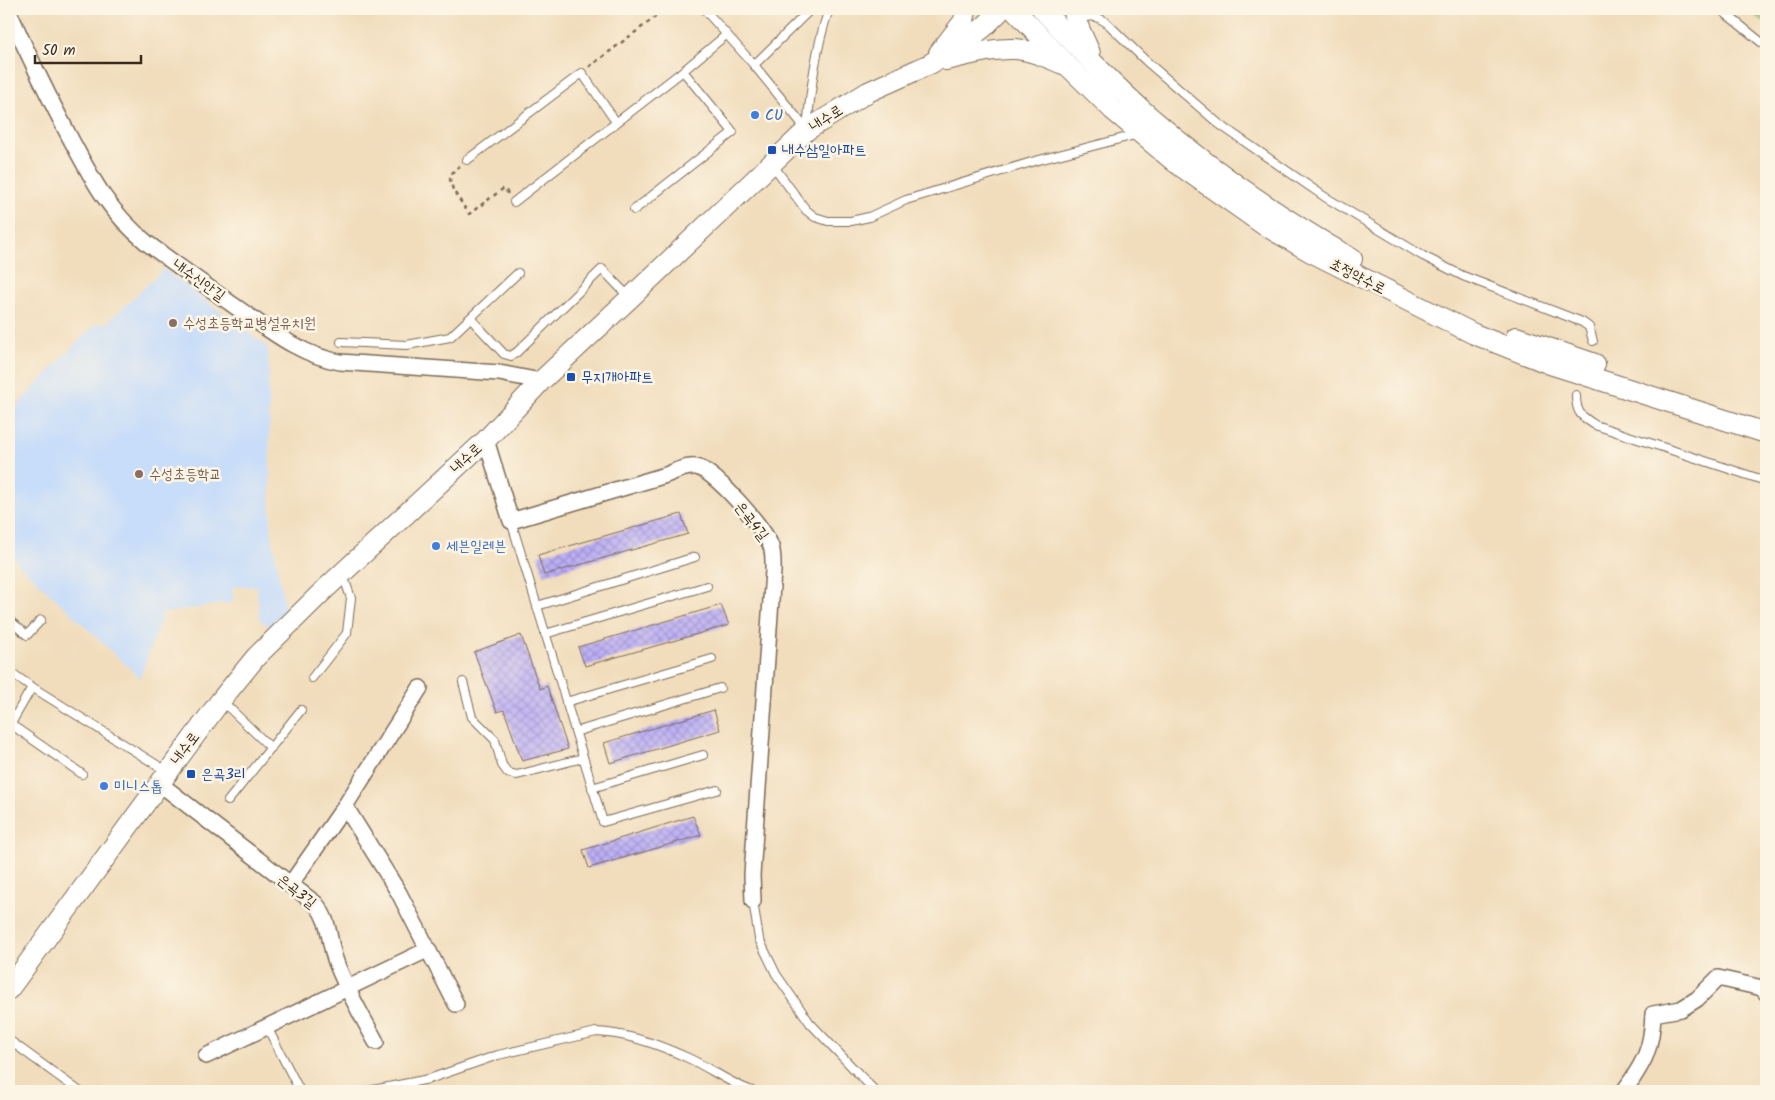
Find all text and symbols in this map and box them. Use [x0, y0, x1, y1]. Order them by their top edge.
scale bar [35, 32, 141, 64]
text: 50 m [42, 39, 76, 63]
street label: 내수로 [805, 99, 848, 139]
place label: CU [765, 104, 783, 128]
marker: CU [749, 109, 761, 121]
place label: 내수삼일아파트 [782, 139, 867, 163]
marker: 내수삼일아파트 [766, 144, 778, 156]
street label: 초정약수로 [1325, 252, 1390, 301]
street label: 내수신안길 [167, 254, 230, 308]
place label: 수성초등학교병설유치원 [183, 312, 316, 336]
marker: 수성초등학교병설유치원 [167, 317, 179, 329]
place label: 무지개아파트 [581, 366, 653, 390]
marker: 무지개아파트 [565, 371, 577, 383]
street label: 내수로 [445, 438, 488, 480]
place label: 수성초등학교 [149, 463, 221, 487]
marker: 수성초등학교 [133, 468, 145, 480]
street label: 은곡4길 [728, 497, 774, 547]
place label: 세븐일레븐 [446, 535, 506, 559]
marker: 세븐일레븐 [430, 540, 442, 552]
street label: 내수로 [165, 727, 206, 770]
place label: 은곡3리 [201, 763, 246, 787]
marker: 은곡3리 [185, 768, 197, 780]
place label: 미니스톱 [114, 775, 162, 799]
marker: 미니스톱 [98, 780, 110, 792]
street label: 은곡3길 [271, 869, 321, 915]

